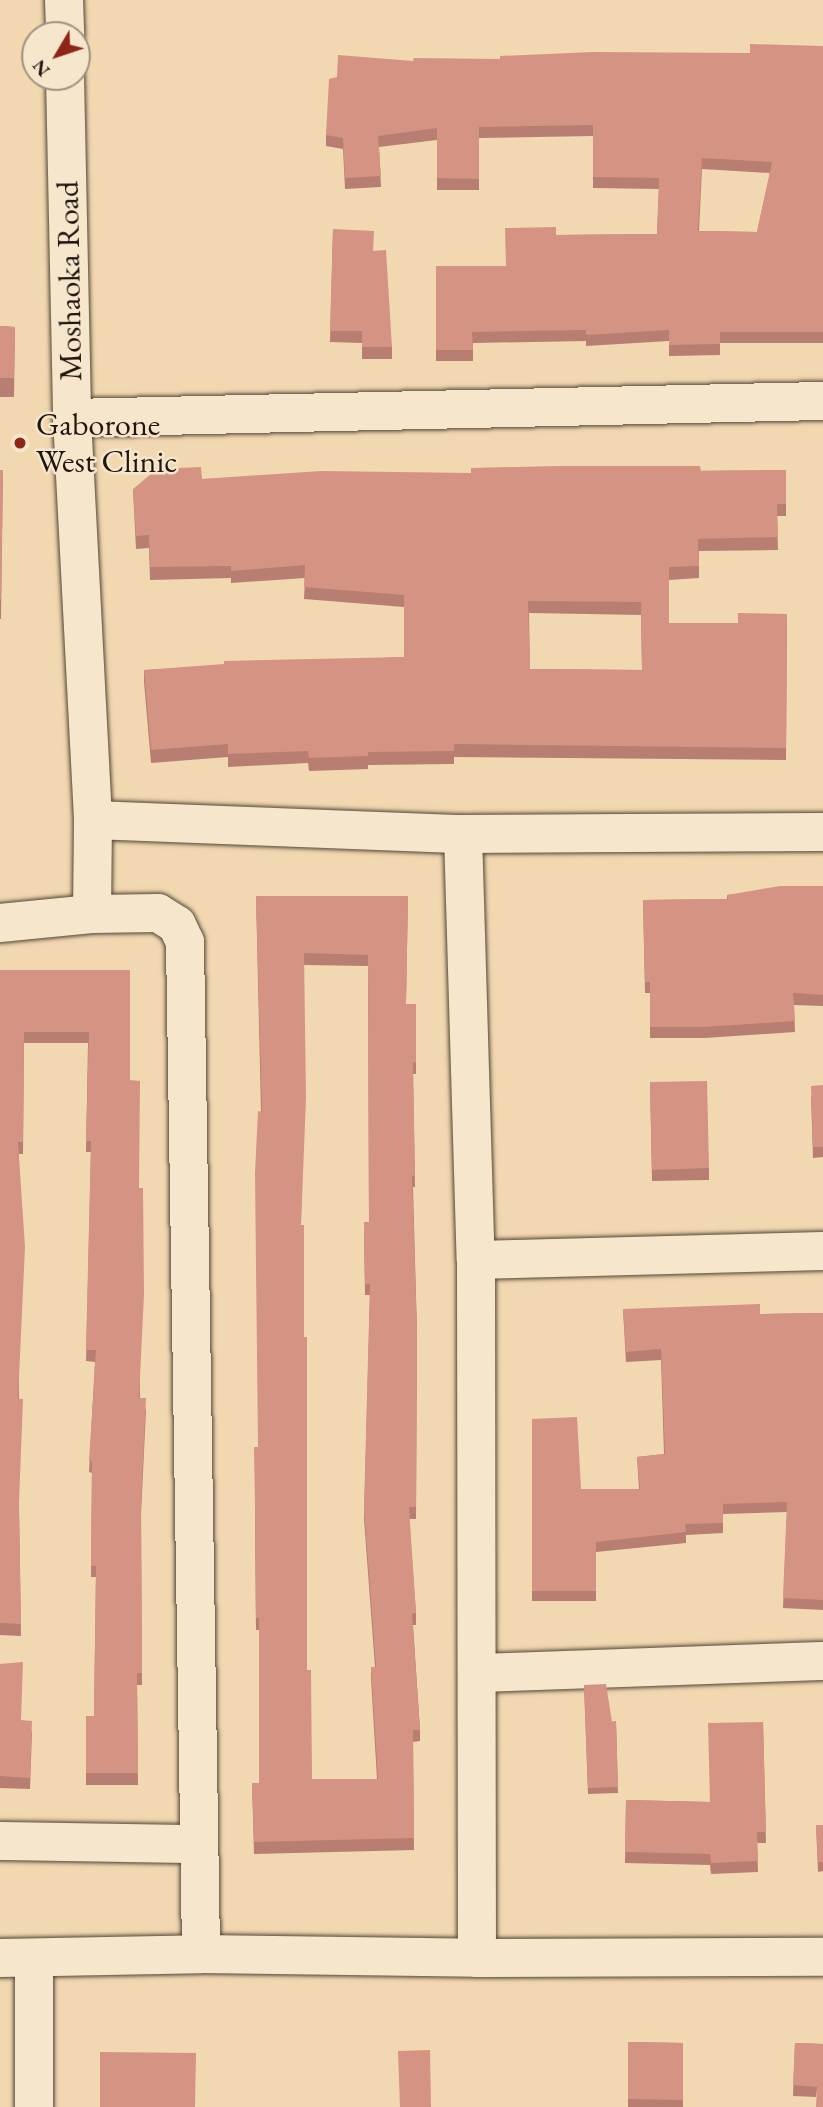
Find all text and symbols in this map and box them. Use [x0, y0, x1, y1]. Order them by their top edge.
north arrow [21, 21, 91, 91]
text: N [26, 54, 55, 82]
street label: Moshaoka Road [48, 181, 90, 381]
place label: Gaborone West Clinic [36, 406, 177, 481]
marker: Gaborone West Clinic [10, 433, 30, 453]

